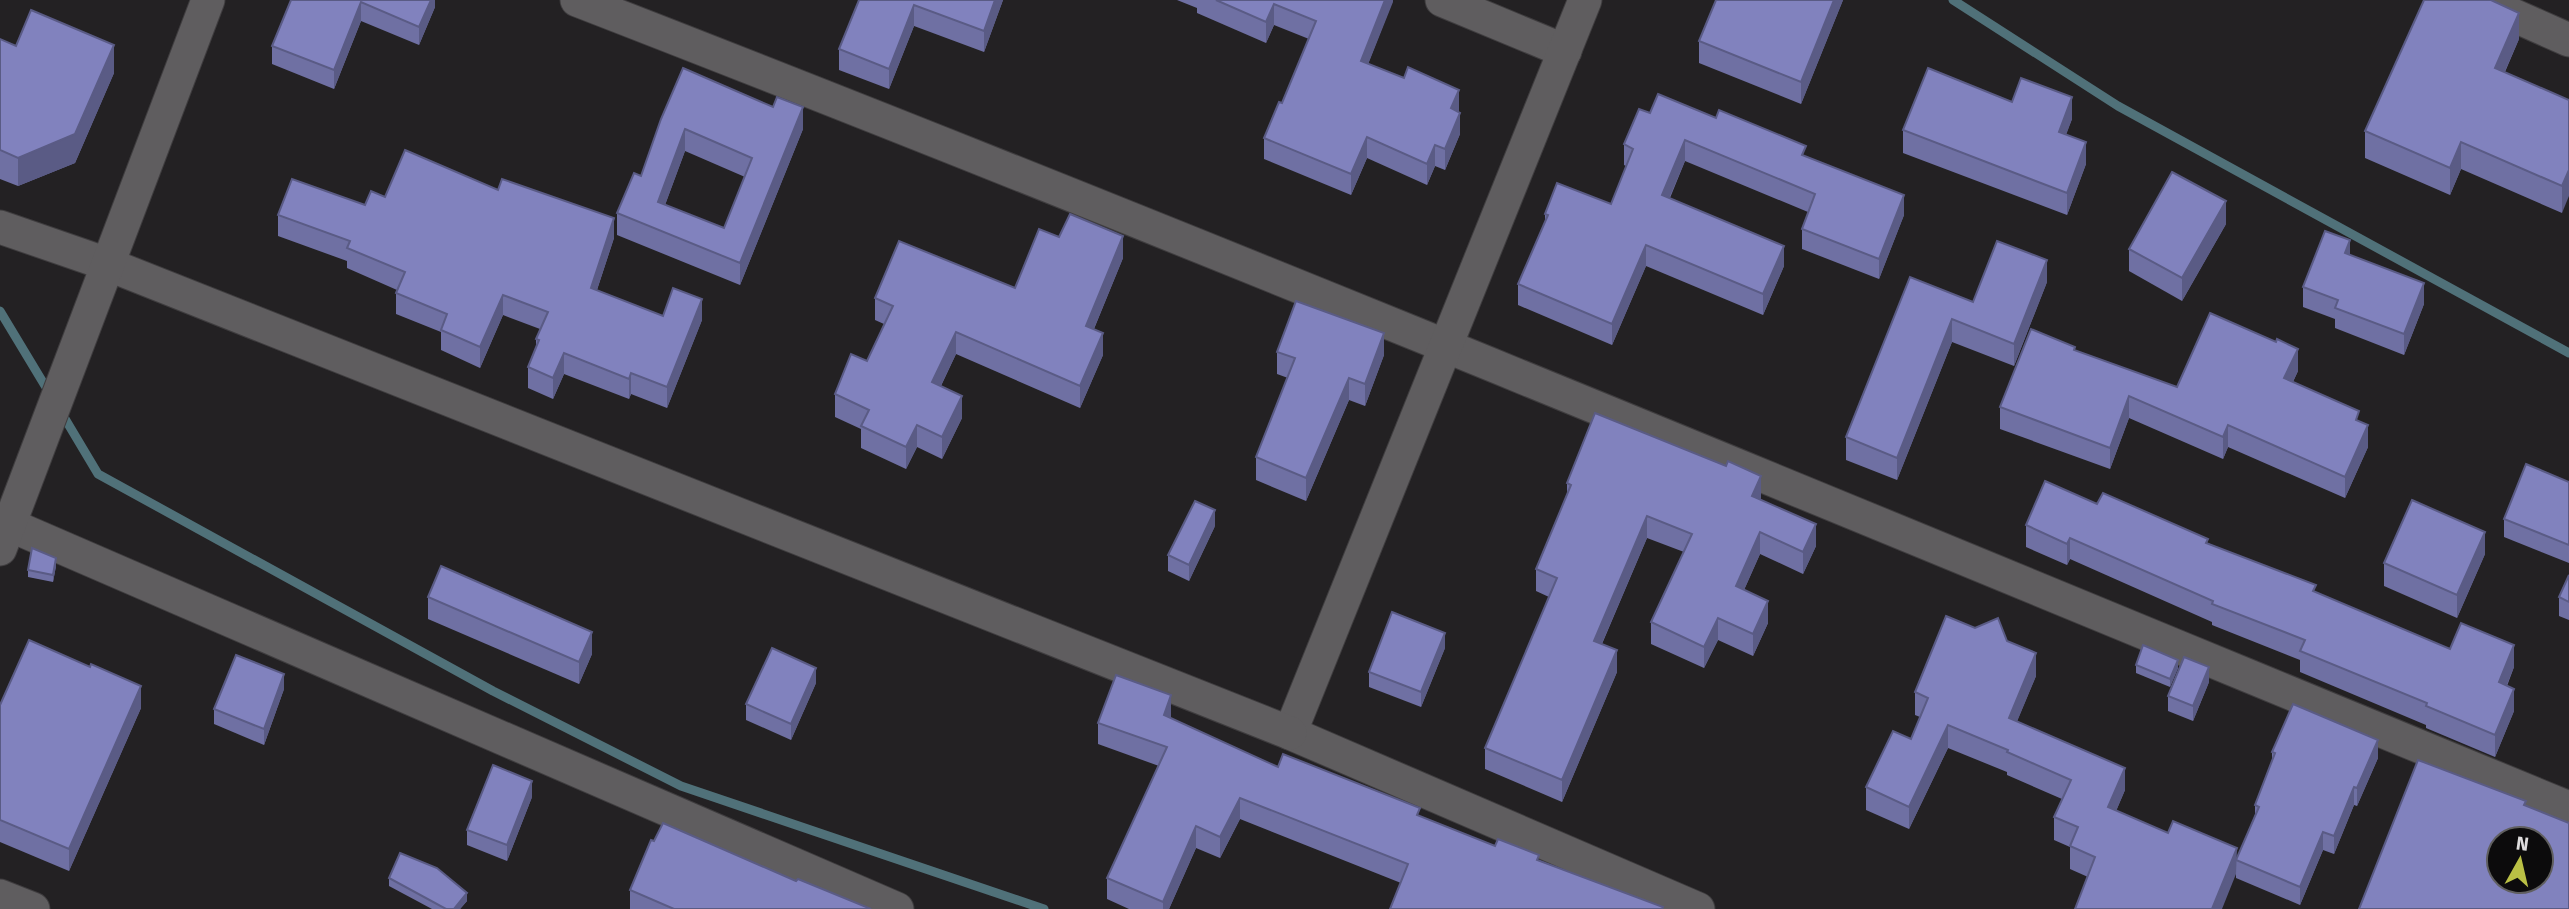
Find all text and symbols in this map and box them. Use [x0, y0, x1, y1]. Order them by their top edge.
north arrow [2485, 825, 2555, 895]
text: N [2514, 831, 2530, 856]

